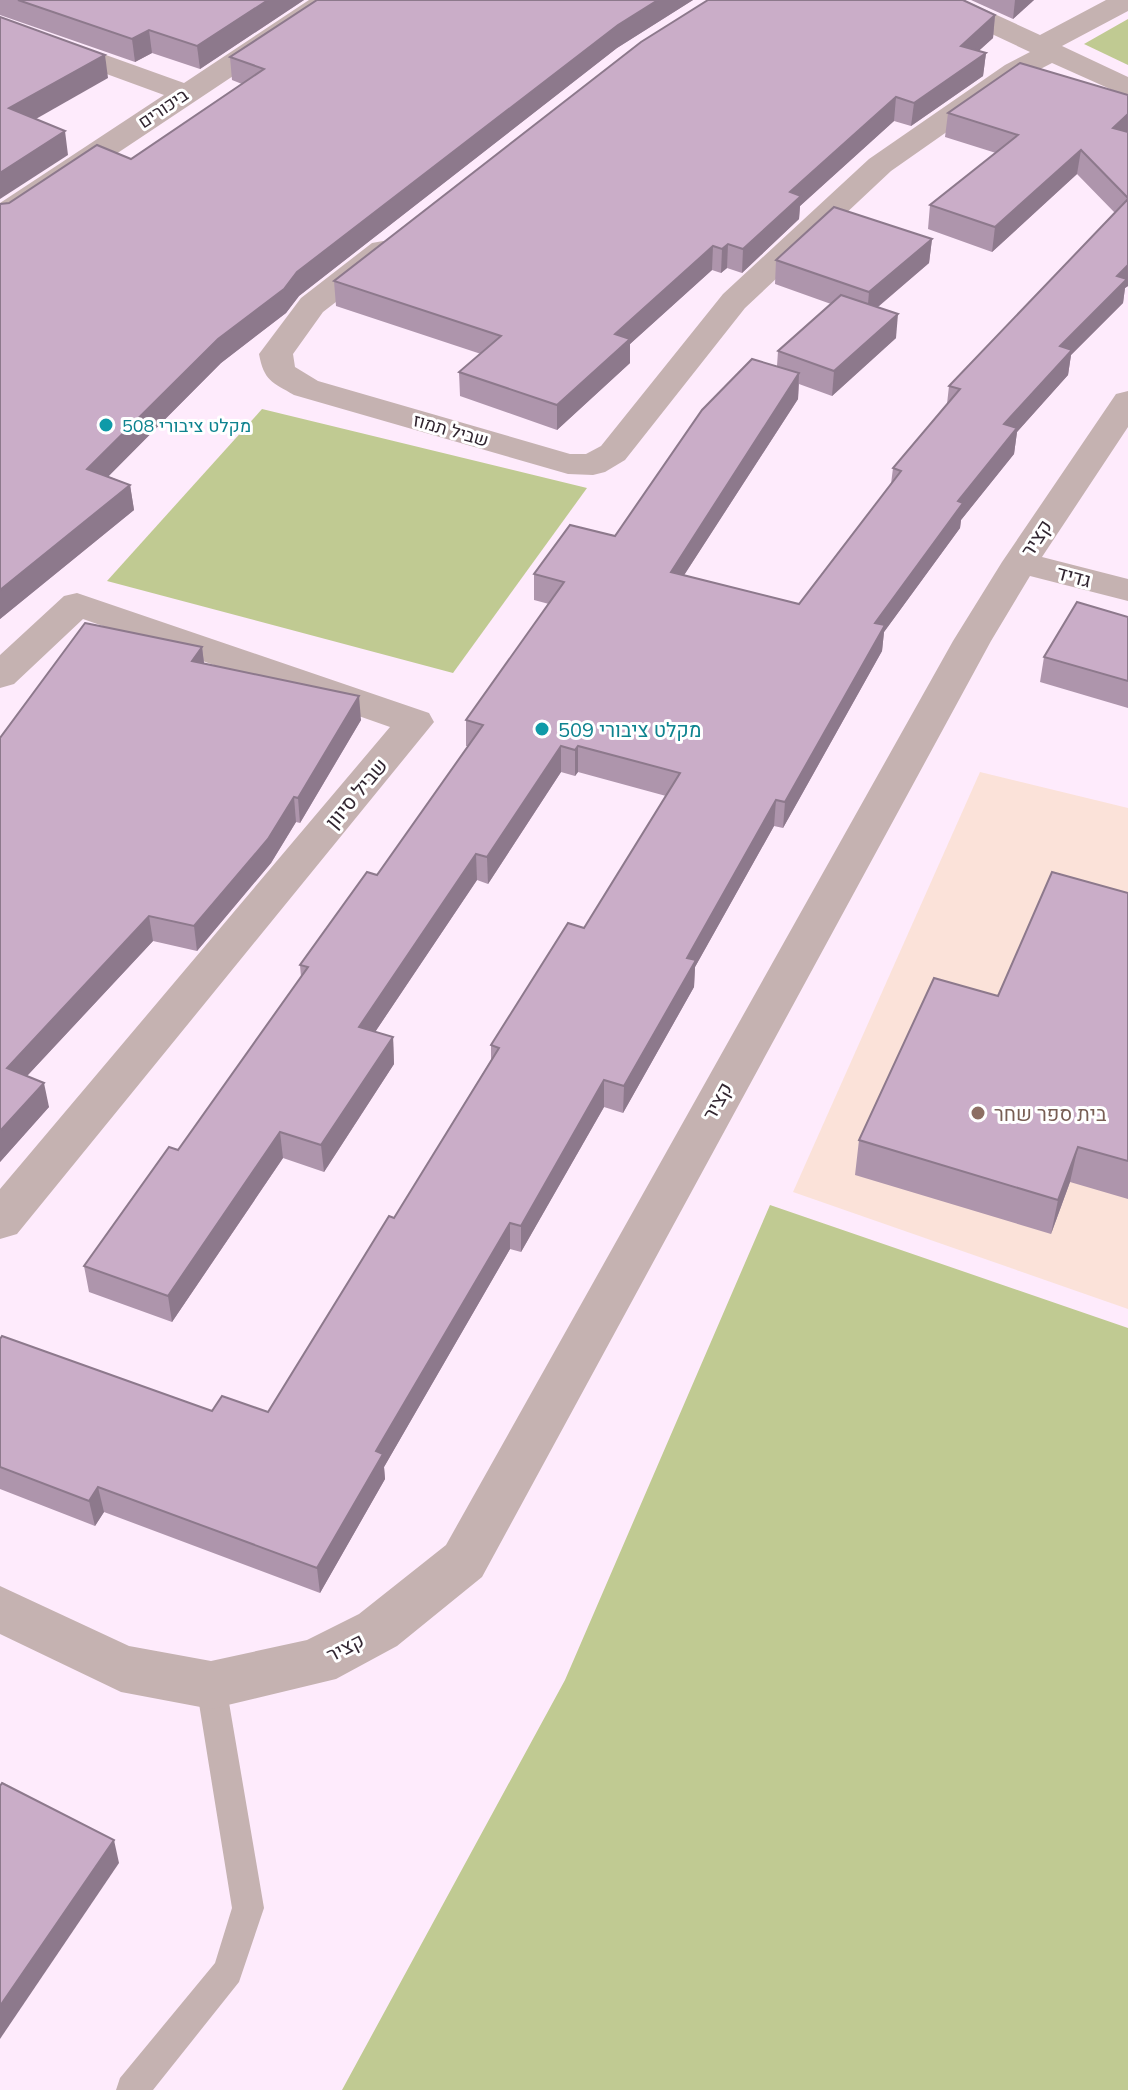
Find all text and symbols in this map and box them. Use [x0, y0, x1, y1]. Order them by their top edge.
street label: ביכורים [134, 83, 193, 133]
street label: שביל תמוז [411, 408, 491, 452]
place label: מקלט ציבורי 508 [122, 414, 251, 437]
marker: מקלט ציבורי 508 [97, 416, 115, 434]
street label: קציר [1015, 515, 1057, 561]
street label: גדיד [1054, 559, 1094, 593]
place label: מקלט ציבורי 509 [558, 717, 701, 742]
marker: מקלט ציבורי 509 [533, 720, 551, 738]
street label: שביל סיוון [319, 753, 393, 833]
street label: קציר [697, 1078, 737, 1124]
place label: בית ספר שחר [994, 1101, 1107, 1126]
marker: בית ספר שחר [969, 1104, 987, 1122]
street label: קציר [322, 1627, 368, 1667]

